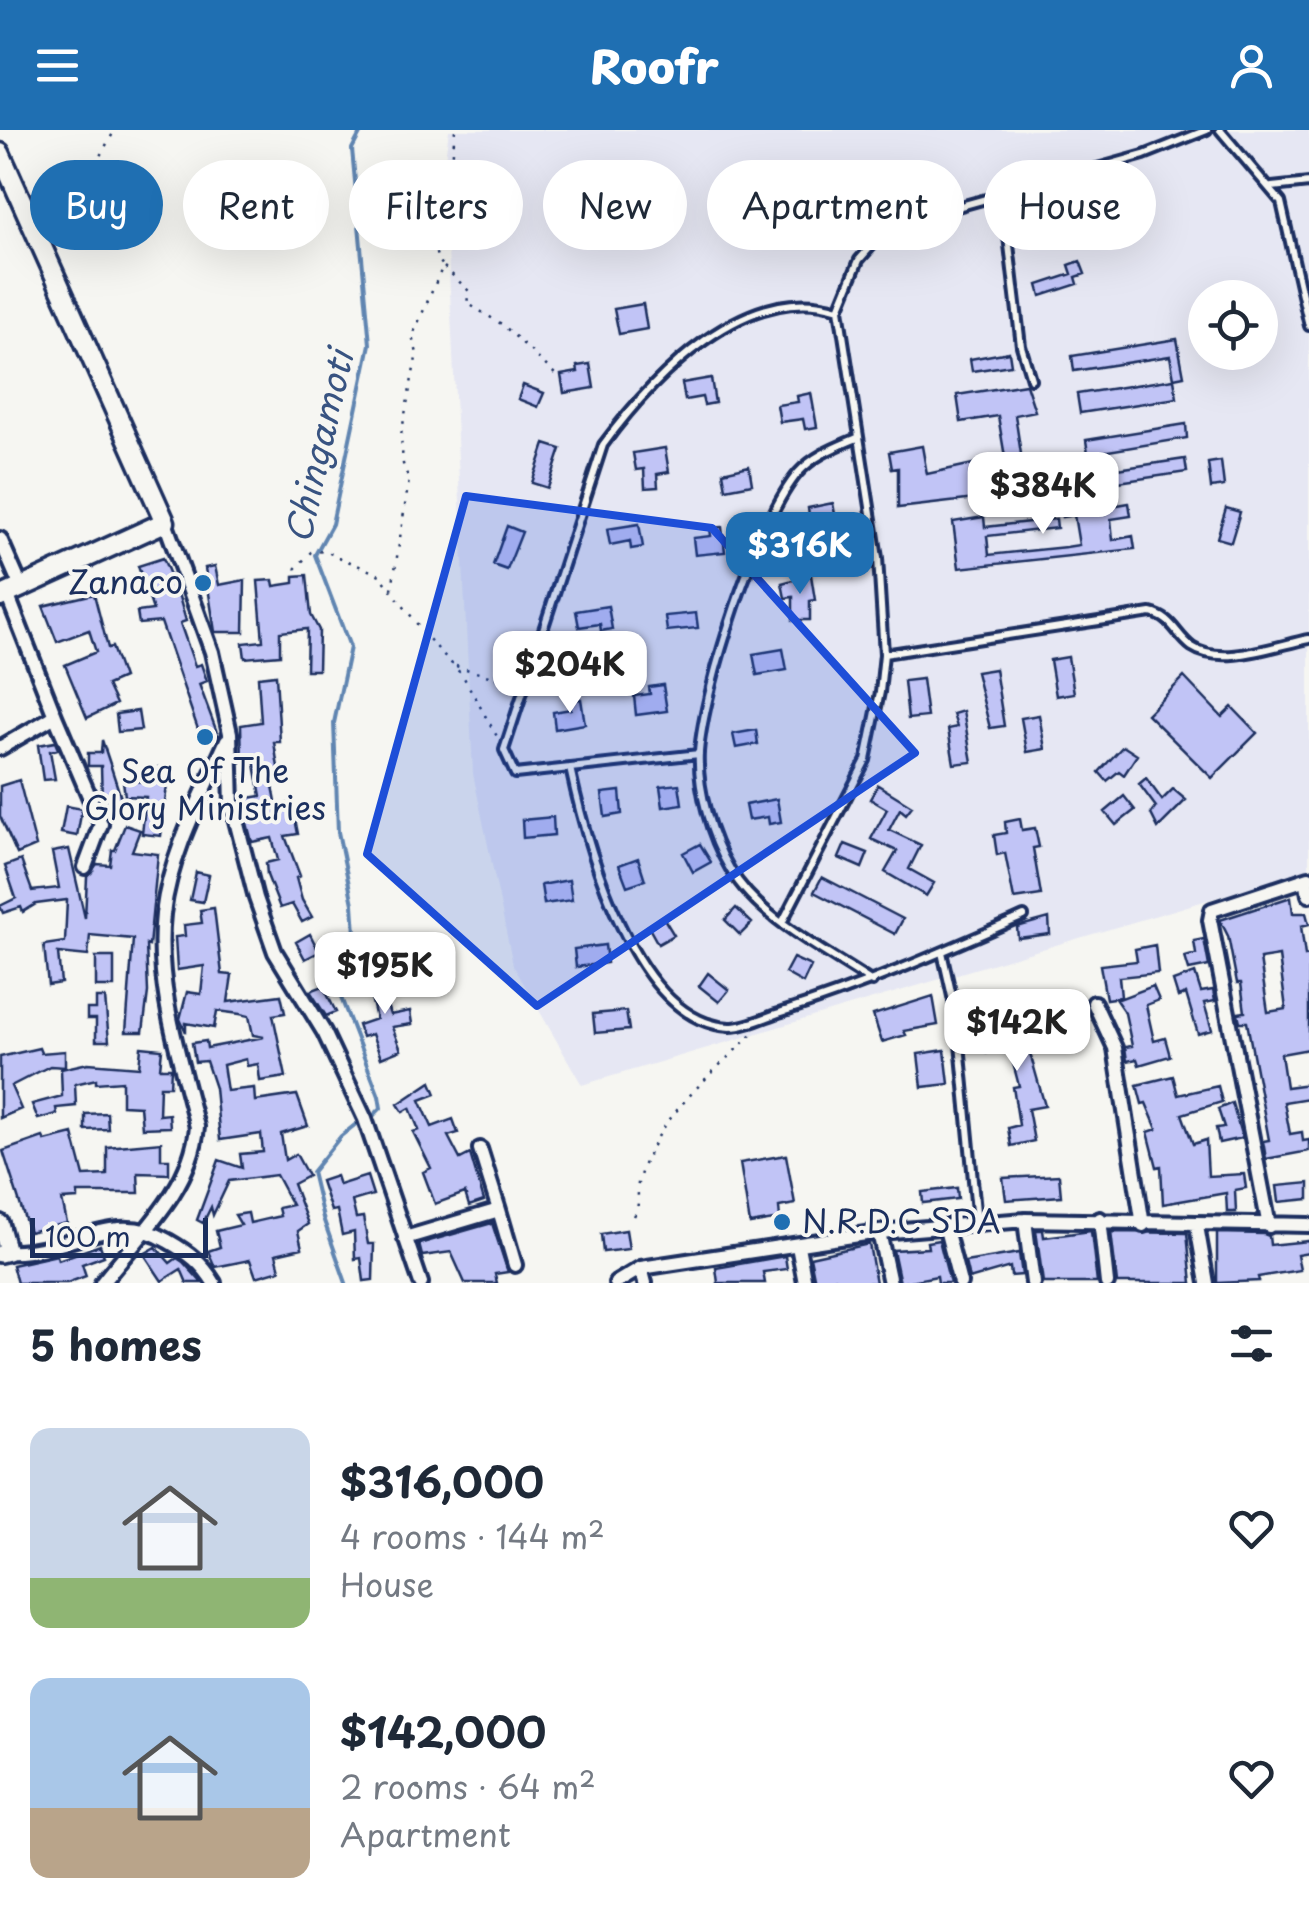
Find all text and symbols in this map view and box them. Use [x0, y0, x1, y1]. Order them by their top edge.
text: Roofr [590, 31, 719, 99]
icon: menu [30, 38, 85, 93]
icon: person [1224, 38, 1279, 93]
chip: Buy [30, 160, 163, 250]
chip: Rent [183, 160, 329, 250]
chip: Filters [349, 160, 523, 250]
chip: New [543, 160, 687, 250]
chip: Apartment [707, 160, 964, 250]
chip: House [984, 160, 1156, 250]
map controls [1188, 280, 1278, 370]
button: locate [1188, 280, 1278, 370]
water label: Chingamoti [270, 340, 367, 548]
pin: $384K [973, 452, 1113, 537]
text: $384K [990, 460, 1096, 508]
pin: $316K [730, 512, 870, 597]
text: $316K [748, 520, 852, 568]
place label: Zanaco [68, 557, 183, 605]
marker: Zanaco [192, 572, 214, 594]
pin: $204K [500, 631, 640, 716]
text: $204K [515, 639, 625, 687]
marker: Sea Of The Glory Ministries [194, 726, 216, 748]
place label: Sea Of The Glory Ministries [84, 746, 326, 831]
pin: $195K [315, 932, 455, 1017]
text: $195K [337, 940, 433, 988]
pin: $142K [947, 989, 1087, 1074]
text: $142K [966, 997, 1068, 1045]
place label: N.R.D.C SDA [802, 1196, 1001, 1244]
marker: N.R.D.C SDA [771, 1211, 793, 1233]
scale bar [30, 1213, 208, 1258]
text: 100 m [45, 1214, 131, 1257]
text: 5 homes [30, 1312, 202, 1375]
icon: filters [1224, 1316, 1279, 1371]
text: $316,000 [340, 1449, 544, 1512]
icon: home [110, 1468, 230, 1588]
icon: heart [1224, 1501, 1279, 1556]
text: 4 rooms · 144 m² [340, 1512, 605, 1560]
text: House [340, 1560, 434, 1608]
text: $142,000 [340, 1699, 546, 1762]
icon: home [110, 1718, 230, 1838]
icon: heart [1224, 1751, 1279, 1806]
text: 2 rooms · 64 m² [340, 1762, 596, 1810]
text: Apartment [340, 1810, 511, 1858]

